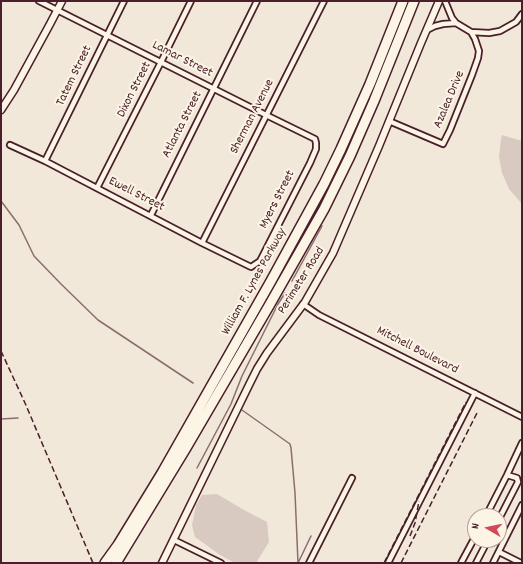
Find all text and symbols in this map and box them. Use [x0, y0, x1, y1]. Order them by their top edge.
street label: Lamar Street [149, 38, 215, 82]
street label: Tatem Street [54, 43, 96, 109]
street label: Dixon Street [114, 60, 156, 120]
street label: Azalea Drive [431, 69, 469, 131]
street label: Sherman Avenue [227, 77, 279, 157]
street label: Atlanta Street [160, 89, 206, 161]
street label: Myers Street [257, 168, 299, 232]
street label: Ewell Street [105, 174, 167, 216]
street label: William F. Lynes Parkway [219, 226, 291, 338]
street label: Perimeter Road [275, 245, 329, 317]
street label: Mitchell Boulevard [374, 324, 460, 378]
north arrow [467, 508, 507, 548]
text: N [468, 522, 484, 530]

